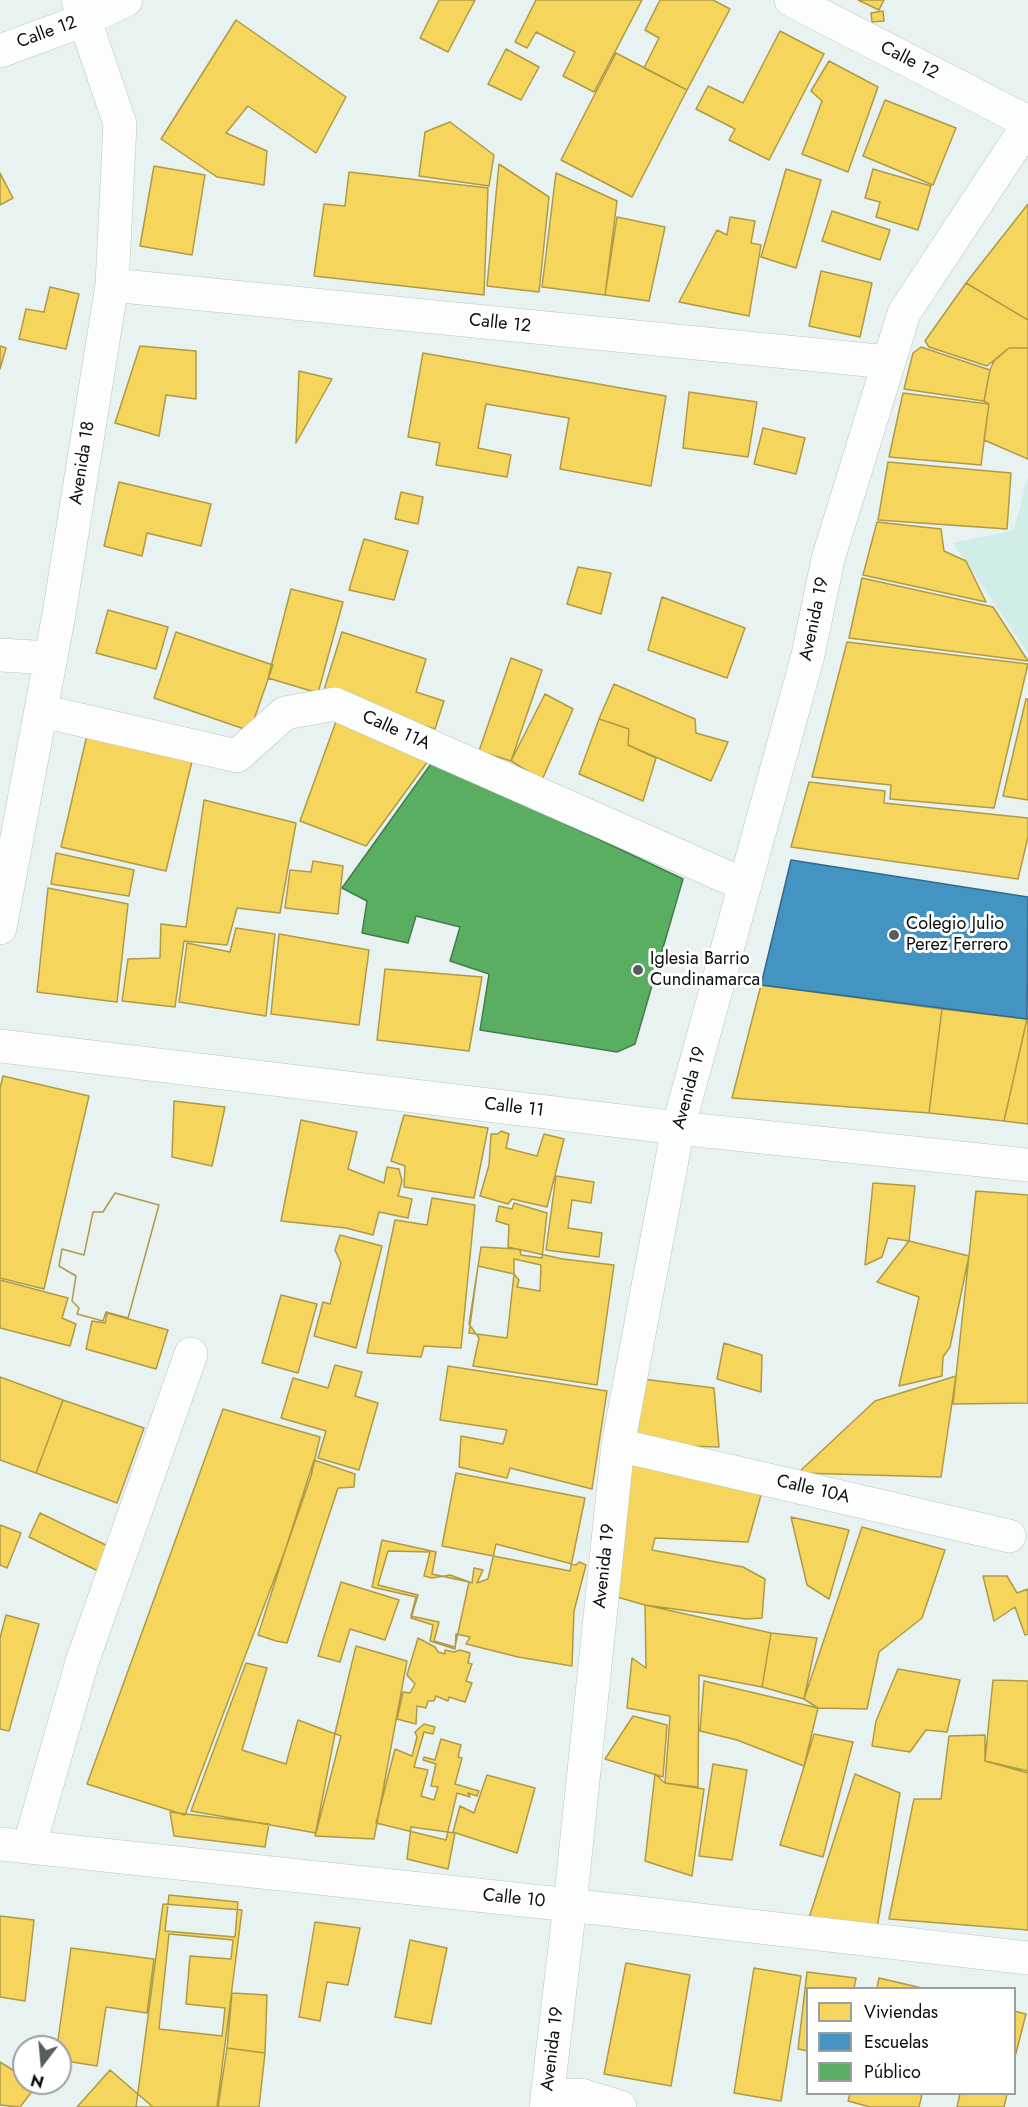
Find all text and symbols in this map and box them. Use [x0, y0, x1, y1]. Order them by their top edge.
street label: Calle 12 [14, 12, 80, 54]
street label: Calle 12 [876, 37, 942, 85]
street label: Calle 12 [468, 310, 532, 338]
street label: Avenida 18 [66, 420, 100, 506]
street label: Avenida 19 [796, 575, 834, 663]
street label: Calle 11A [359, 706, 433, 756]
place label: Colegio Julio Perez Ferrero [906, 914, 1008, 956]
marker: Colegio Julio Perez Ferrero [887, 928, 901, 942]
place label: Iglesia Barrio Cundinamarca [650, 949, 760, 992]
marker: Iglesia Barrio Cundinamarca [631, 963, 645, 977]
street label: Avenida 19 [669, 1044, 711, 1132]
street label: Calle 11 [483, 1094, 545, 1122]
street label: Calle 10A [774, 1471, 852, 1509]
street label: Avenida 19 [590, 1523, 620, 1609]
street label: Calle 10 [482, 1885, 546, 1913]
legend [806, 1987, 1016, 2095]
text: Viviendas [864, 1999, 938, 2025]
street label: Avenida 19 [537, 2006, 569, 2092]
text: Escuelas [864, 2029, 929, 2055]
north arrow [12, 2035, 72, 2095]
text: Público [864, 2059, 921, 2085]
text: N [28, 2068, 47, 2094]

